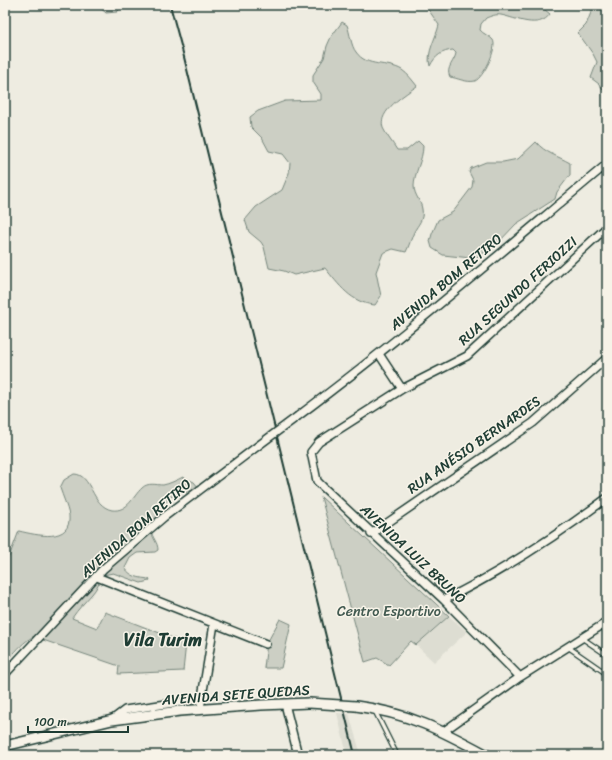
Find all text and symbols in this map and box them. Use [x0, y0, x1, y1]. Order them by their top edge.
street label: AVENIDA BOM RETIRO [383, 227, 508, 338]
street label: RUA SEGUNDO FERIOZZI [452, 230, 584, 352]
street label: RUA ANÉSIO BERNARDES [402, 389, 547, 501]
street label: AVENIDA BOM RETIRO [74, 472, 197, 584]
street label: AVENIDA LUIZ BRUNO [353, 497, 472, 610]
park label: Centro Esportivo [337, 599, 441, 624]
district label: Vila Turim [124, 624, 202, 656]
street label: AVENIDA SETE QUEDAS [160, 677, 311, 713]
scale bar [28, 708, 128, 734]
text: 100 m [34, 711, 67, 733]

